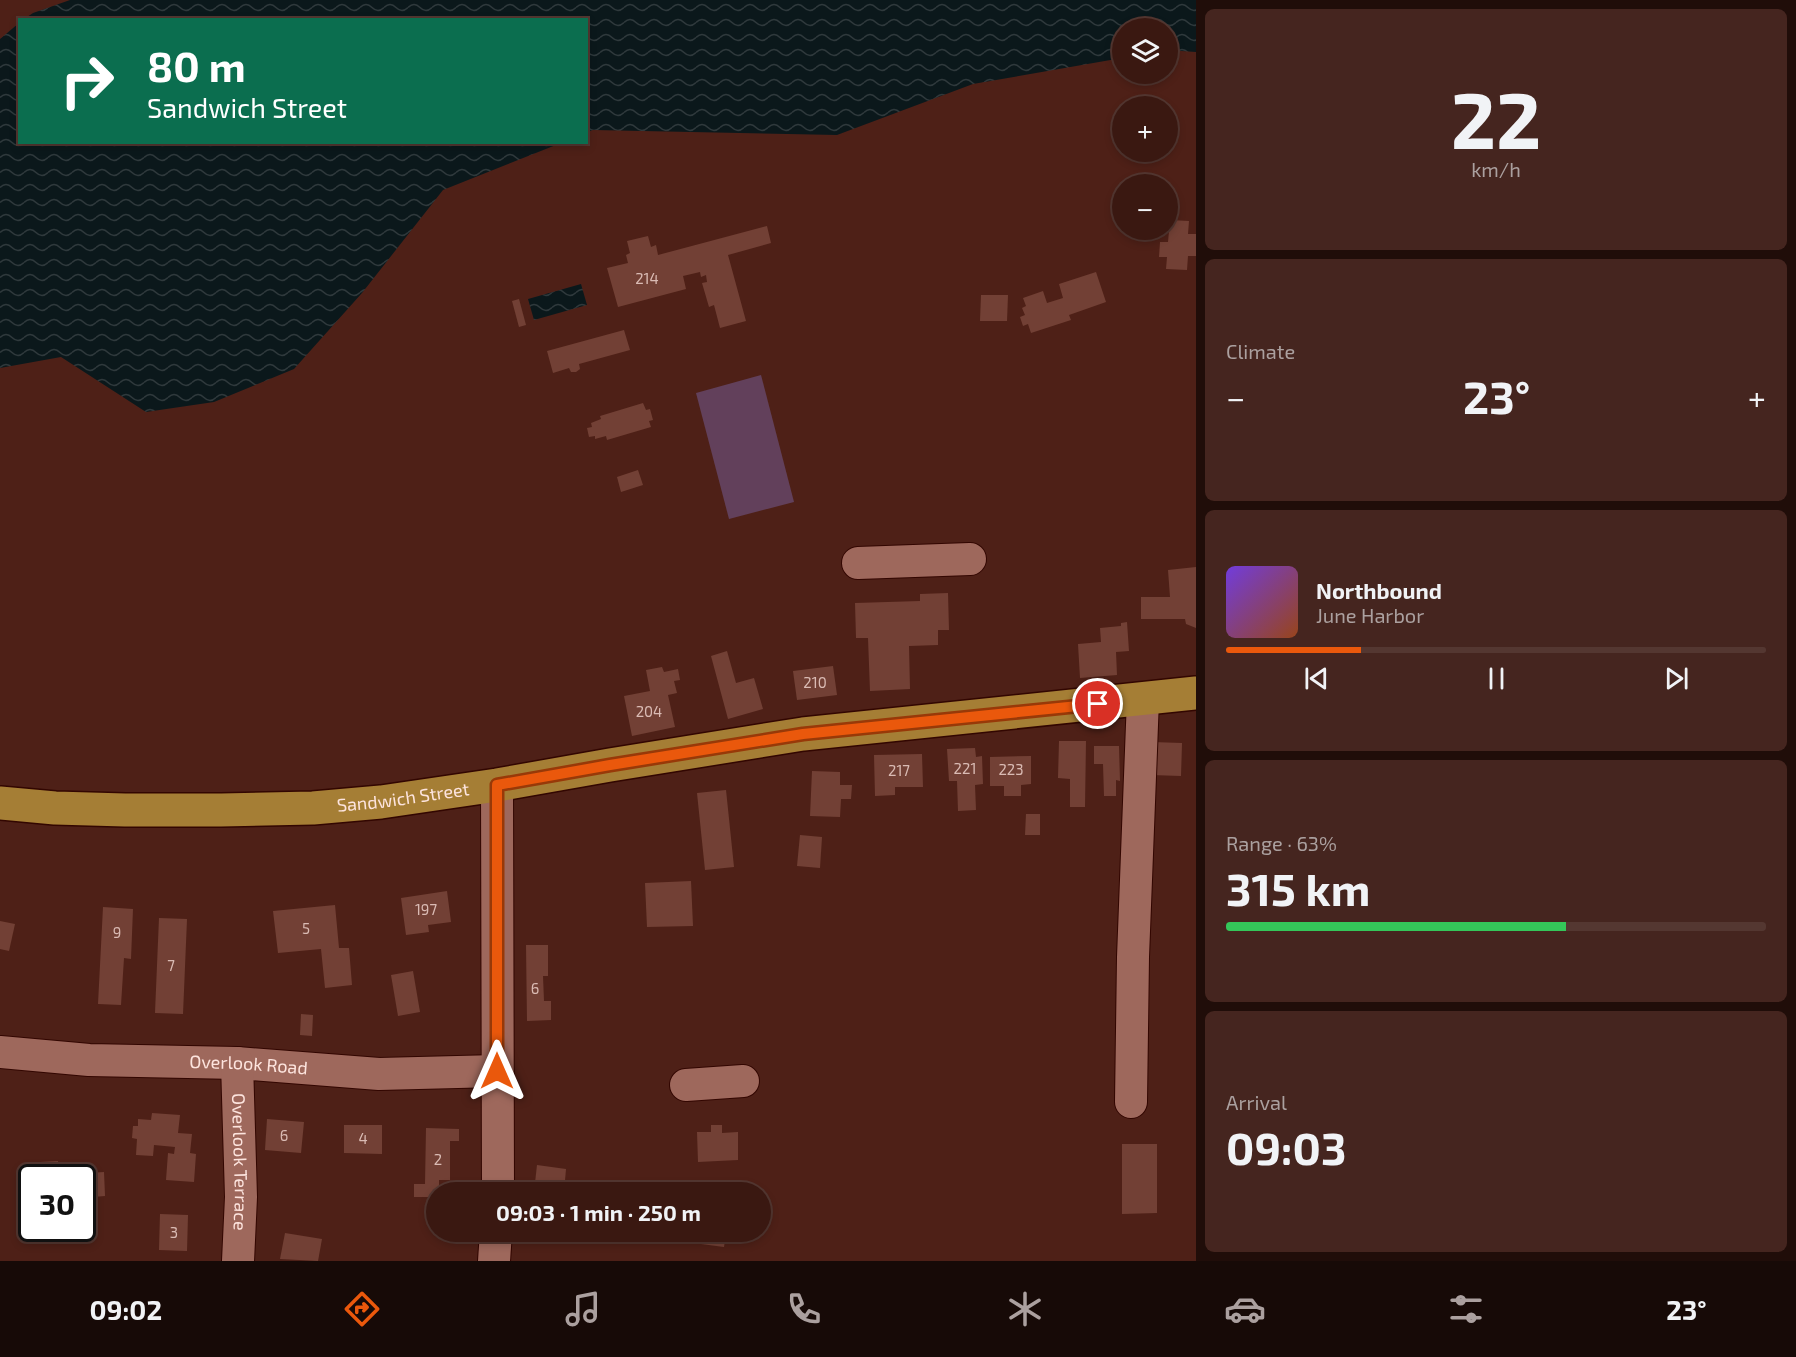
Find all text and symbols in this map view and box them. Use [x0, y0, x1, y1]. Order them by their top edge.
map controls [1112, 18, 1178, 240]
button: layers [1112, 18, 1178, 84]
text: 80 m [147, 40, 246, 90]
icon: right [48, 42, 126, 120]
text: 22 [1451, 71, 1541, 165]
text: Sandwich Street [147, 91, 347, 123]
button: + [1112, 96, 1178, 162]
text: km/h [1471, 157, 1521, 181]
button: − [1112, 174, 1178, 240]
house number: 214 [635, 269, 659, 287]
text: Climate [1226, 339, 1295, 363]
text: 23° [1463, 369, 1530, 423]
text: − [1226, 377, 1245, 417]
text: + [1748, 377, 1766, 417]
text: Northbound [1316, 577, 1442, 603]
text: June Harbor [1316, 603, 1424, 627]
icon: previous [1300, 662, 1333, 695]
icon: pause [1480, 662, 1513, 695]
icon: next [1660, 662, 1693, 695]
house number: 210 [803, 673, 827, 691]
pin [1072, 678, 1123, 729]
icon: arrive [1081, 687, 1114, 720]
house number: 204 [636, 702, 662, 720]
house number: 221 [954, 759, 976, 777]
house number: 223 [998, 760, 1024, 778]
house number: 217 [888, 761, 910, 779]
street label: Sandwich Street [336, 777, 471, 816]
text: Range · 63% [1226, 831, 1337, 855]
text: 315 km [1226, 861, 1370, 915]
house number: 197 [415, 900, 437, 918]
house number: 5 [302, 919, 310, 937]
house number: 9 [113, 923, 121, 941]
house number: 7 [167, 956, 175, 974]
house number: 6 [531, 979, 539, 997]
position arrow [465, 1039, 529, 1103]
street label: Overlook Road [189, 1050, 309, 1078]
text: Arrival [1226, 1090, 1287, 1114]
street label: Overlook Terrace [228, 1093, 253, 1231]
text: 09:03 [1226, 1120, 1346, 1174]
house number: 6 [280, 1126, 288, 1144]
house number: 4 [358, 1129, 368, 1147]
house number: 2 [434, 1150, 442, 1168]
speed limit sign: 30 [18, 1164, 96, 1242]
text: 09:03 · 1 min · 250 m [496, 1199, 701, 1225]
house number: 3 [170, 1223, 178, 1241]
icon: directions [341, 1288, 383, 1330]
icon: music [562, 1288, 604, 1330]
icon: phone [783, 1288, 825, 1330]
icon: climate [1004, 1288, 1046, 1330]
icon: car [1224, 1288, 1266, 1330]
icon: filters [1445, 1288, 1487, 1330]
text: 09:02 [89, 1293, 162, 1325]
text: 23° [1666, 1293, 1707, 1325]

